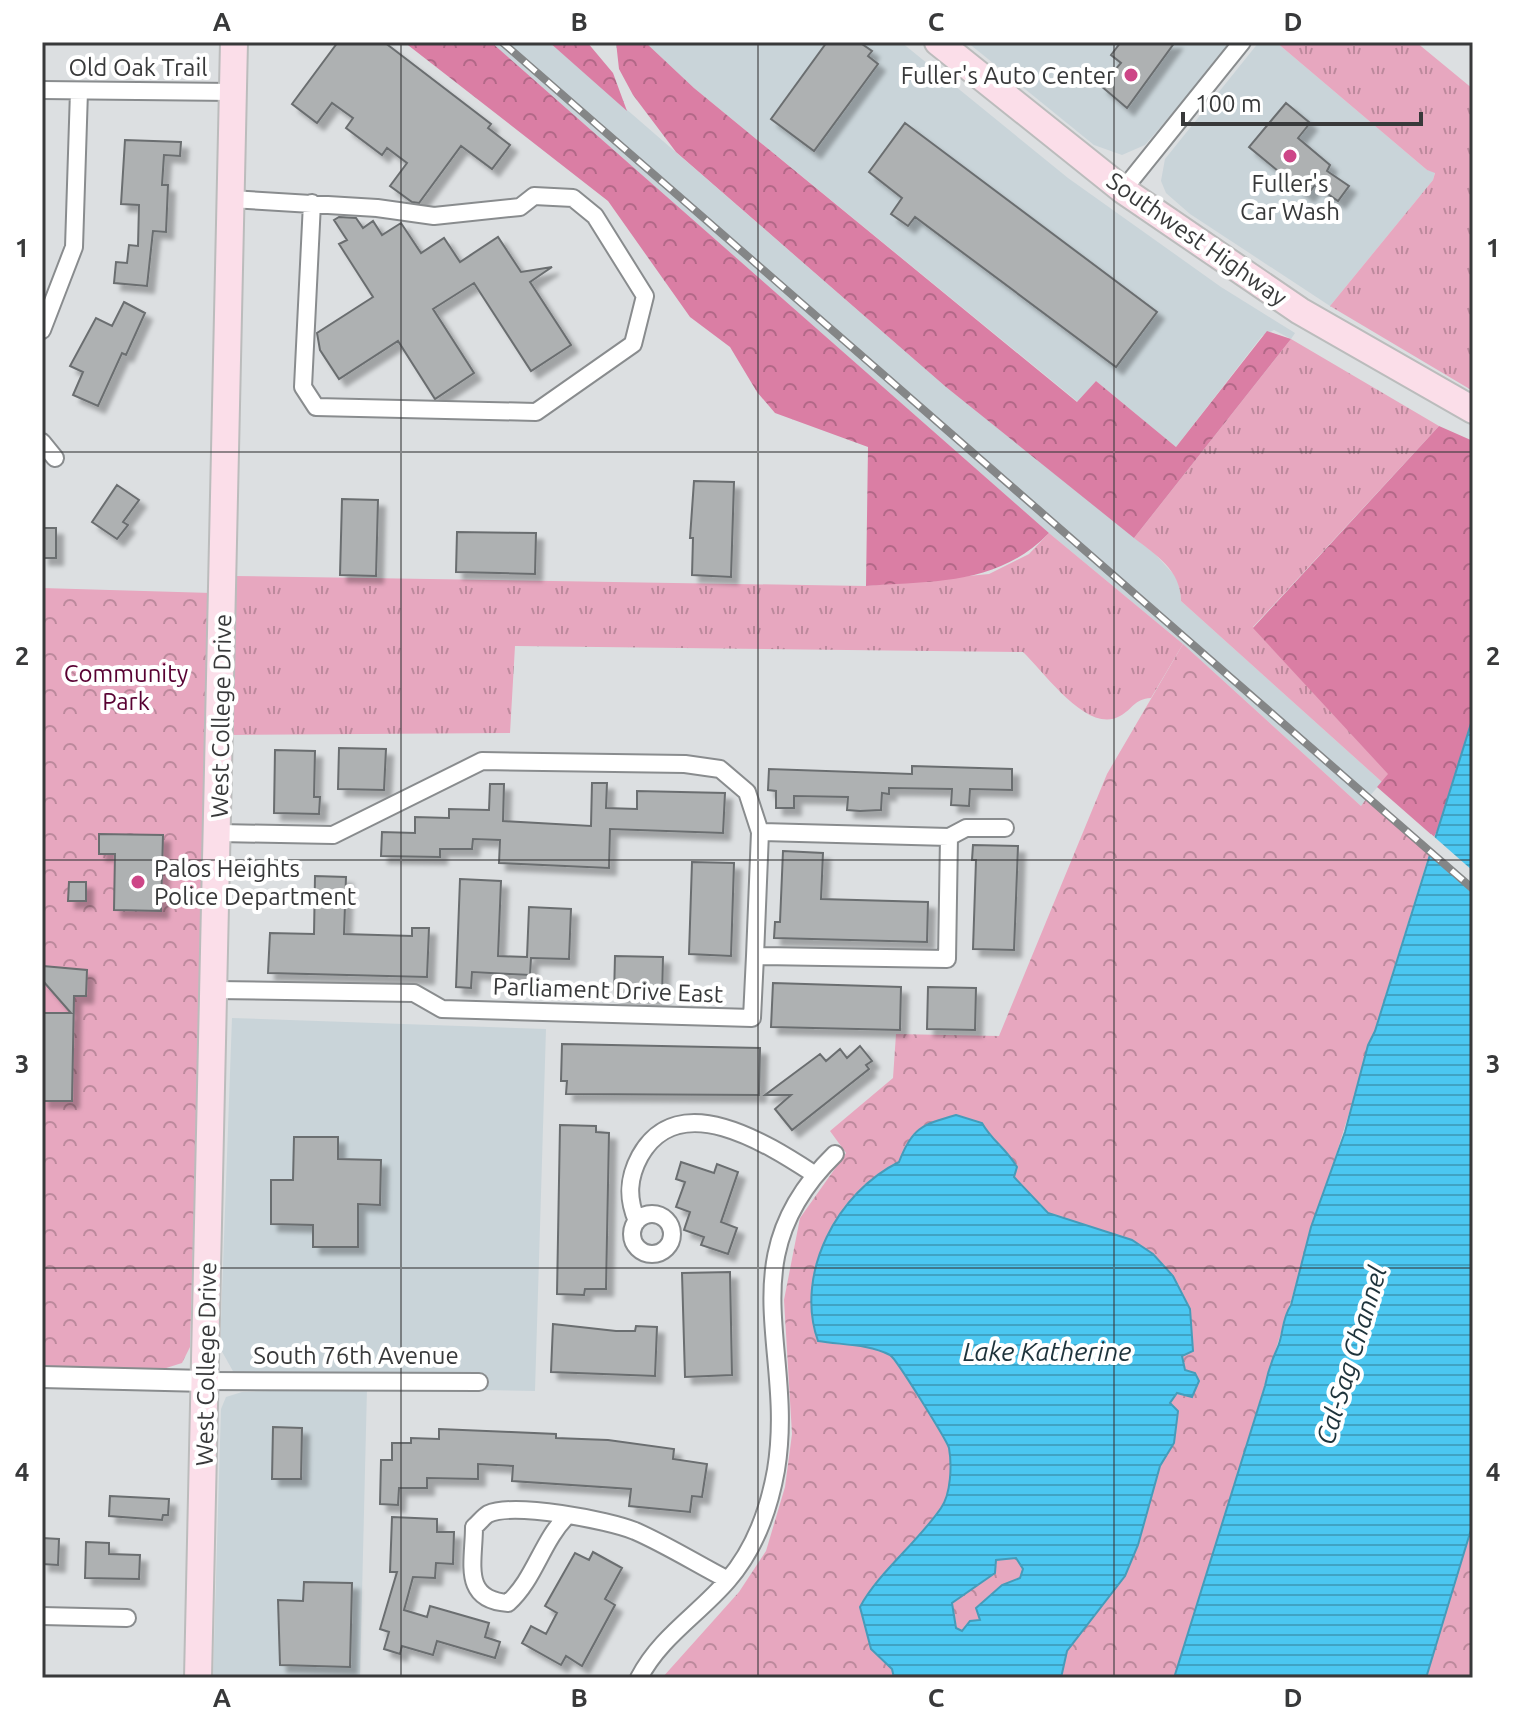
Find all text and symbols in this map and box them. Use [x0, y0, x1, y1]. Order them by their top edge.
text: A [213, 7, 232, 36]
text: B [570, 7, 588, 36]
text: C [928, 7, 945, 36]
text: D [1284, 7, 1302, 36]
street label: Old Oak Trail [68, 54, 208, 81]
place label: Fuller's Auto Center [901, 62, 1115, 89]
marker: Fuller's Auto Center [1122, 66, 1140, 84]
scale bar [1183, 76, 1421, 126]
text: 100 m [1195, 90, 1262, 117]
marker: Fuller's Car Wash [1281, 147, 1299, 165]
street label: Southwest Highway [1102, 167, 1292, 311]
place label: Fuller's Car Wash [1240, 170, 1340, 225]
text: 1 [15, 233, 29, 262]
text: 1 [1486, 233, 1500, 262]
street label: West College Drive [206, 614, 236, 818]
text: 2 [15, 641, 29, 670]
text: 2 [1486, 641, 1500, 670]
park label: Community Park [64, 660, 189, 715]
place label: Palos Heights Police Department [154, 855, 357, 910]
marker: Palos Heights Police Department [129, 873, 147, 891]
street label: Parliament Drive East [492, 972, 724, 1008]
text: 3 [15, 1049, 29, 1078]
text: 3 [1486, 1049, 1500, 1078]
street label: West College Drive [191, 1262, 221, 1466]
water label: Cal-Sag Channel [1310, 1262, 1392, 1448]
water label: Lake Katherine [963, 1337, 1131, 1366]
street label: South 76th Avenue [253, 1342, 459, 1369]
text: 4 [15, 1457, 29, 1486]
text: 4 [1486, 1457, 1500, 1486]
text: A [213, 1683, 232, 1712]
text: B [570, 1683, 588, 1712]
text: C [928, 1683, 945, 1712]
text: D [1284, 1683, 1302, 1712]

